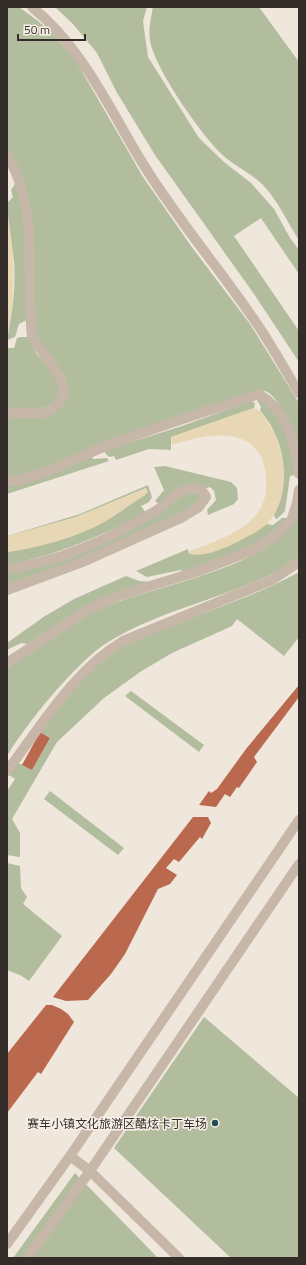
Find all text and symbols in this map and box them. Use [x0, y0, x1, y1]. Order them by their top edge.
scale bar [18, 16, 85, 42]
text: 50 m [24, 20, 50, 39]
place label: 赛车小镇文化旅游区酷炫卡丁车场 [27, 1114, 207, 1133]
marker: 赛车小镇文化旅游区酷炫卡丁车场 [210, 1118, 220, 1128]

